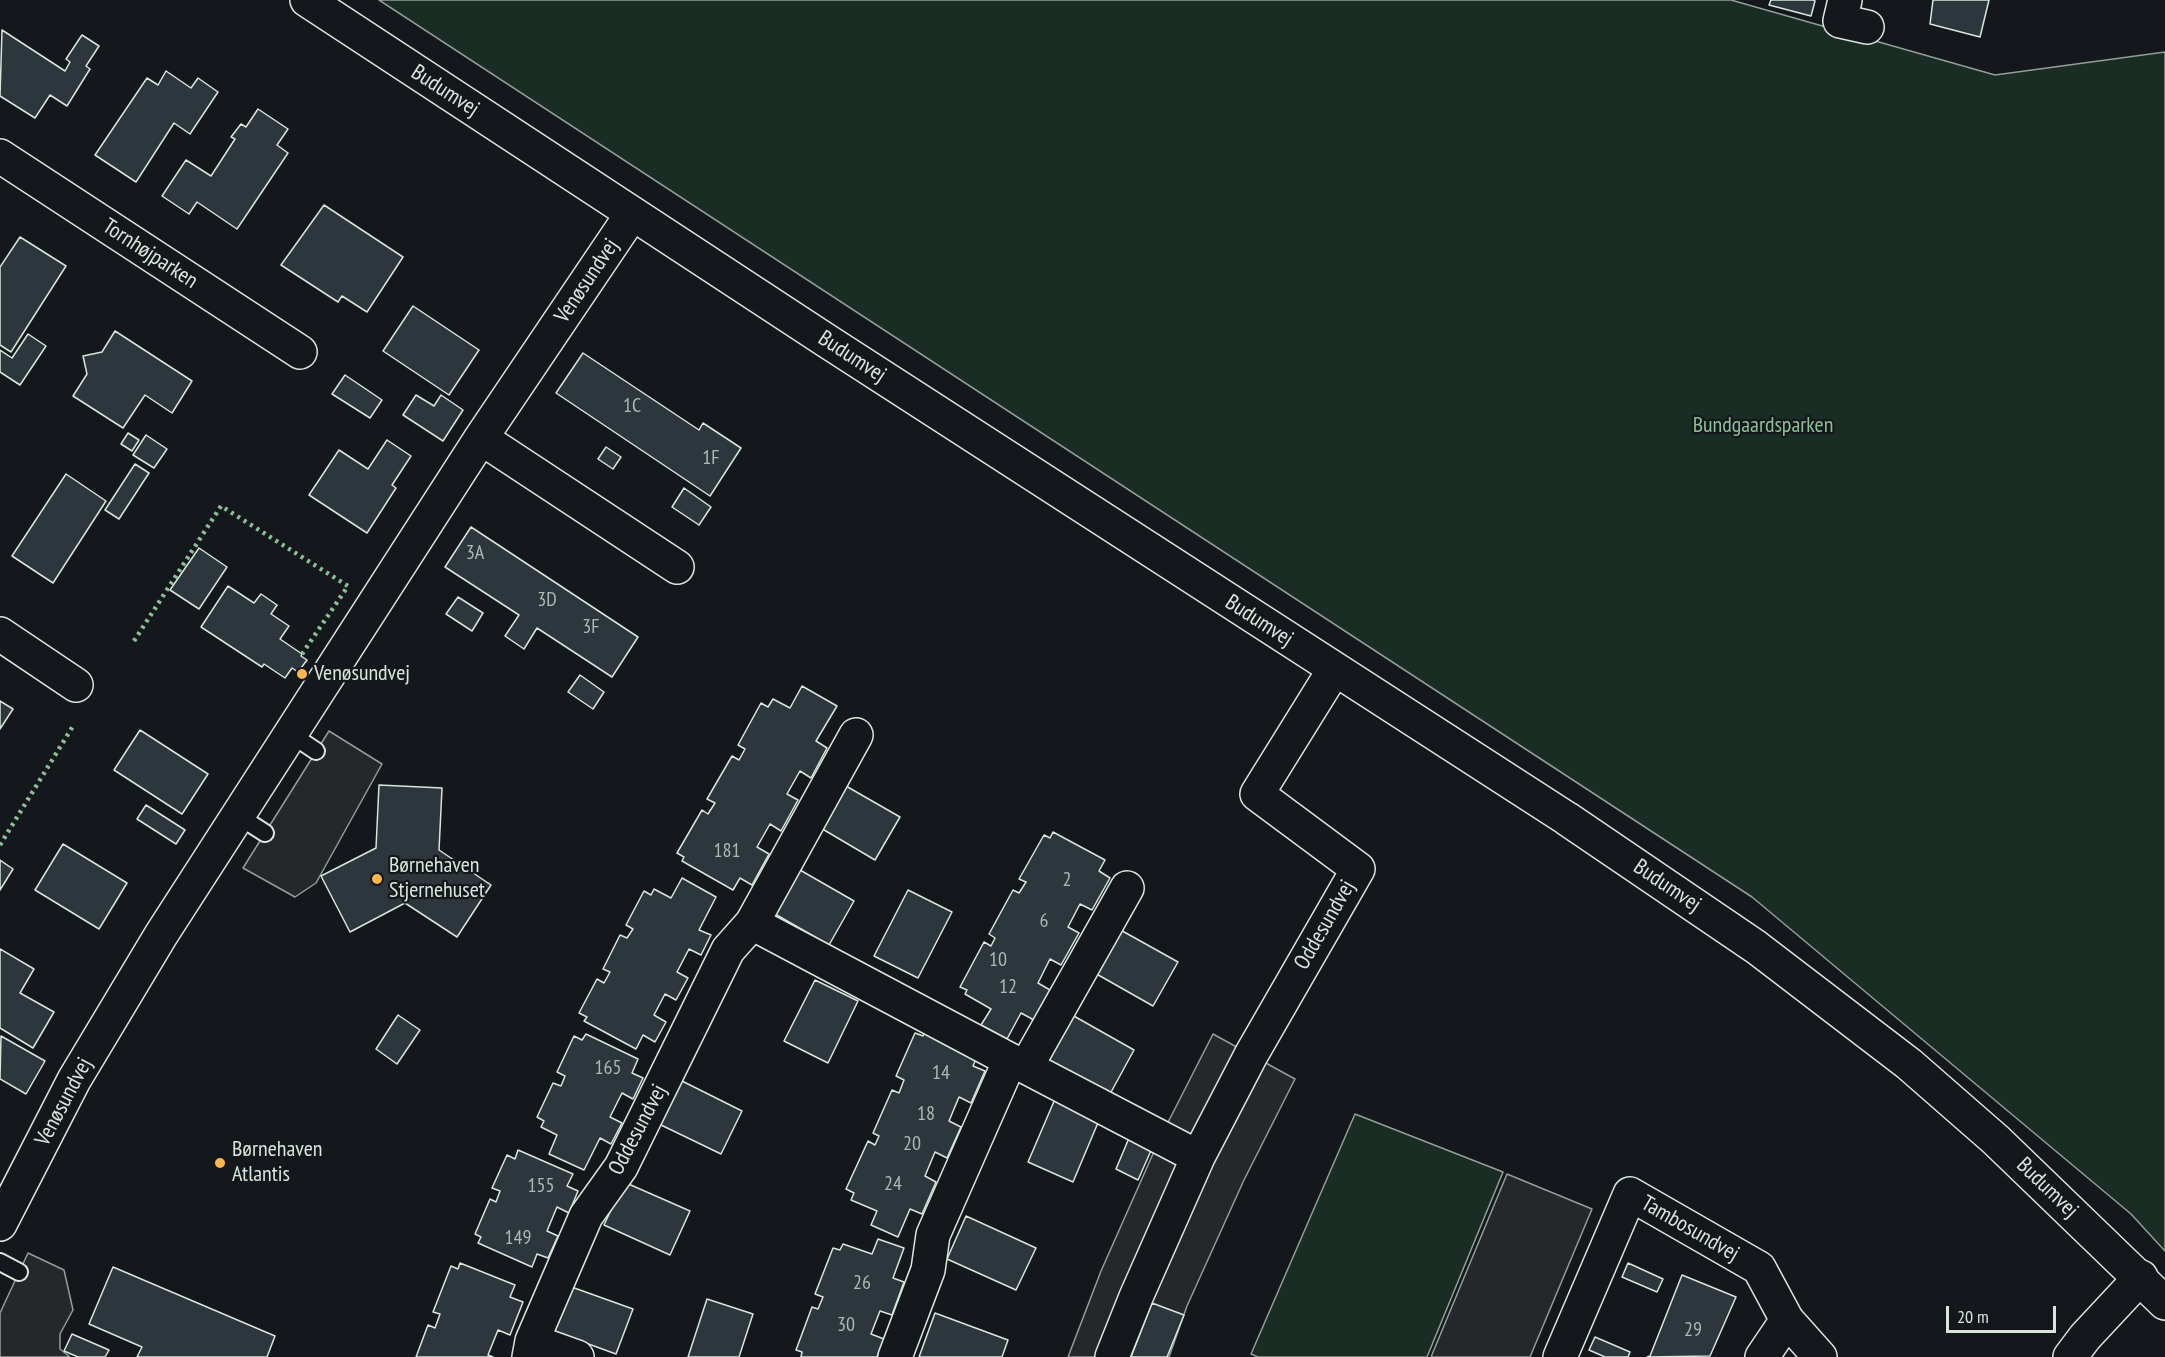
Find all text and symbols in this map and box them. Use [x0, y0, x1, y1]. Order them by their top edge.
street label: Budumvej [406, 59, 484, 123]
street label: Tornhøjparken [97, 213, 203, 295]
street label: Venøsundvej [549, 234, 625, 328]
street label: Budumvej [813, 325, 891, 389]
house number: 1C [623, 394, 641, 418]
park label: Bundgaardsparken [1693, 413, 1833, 439]
house number: 1F [702, 446, 720, 470]
house number: 3A [466, 541, 484, 565]
house number: 3D [537, 588, 557, 612]
street label: Budumvej [1220, 589, 1298, 653]
house number: 3F [582, 615, 600, 639]
place label: Venøsundvej [314, 661, 410, 687]
marker: Venøsundvej [295, 667, 309, 681]
house number: 181 [714, 839, 740, 863]
place label: Børnehaven Stjernehuset [389, 853, 485, 904]
street label: Budumvej [1628, 854, 1706, 918]
house number: 2 [1063, 868, 1071, 892]
marker: Børnehaven Stjernehuset [370, 872, 384, 886]
street label: Oddesundvej [1289, 876, 1361, 974]
house number: 6 [1040, 909, 1048, 933]
house number: 10 [989, 948, 1007, 972]
house number: 12 [999, 975, 1017, 999]
street label: Venøsundvej [30, 1053, 98, 1151]
house number: 165 [595, 1056, 621, 1080]
house number: 14 [932, 1061, 950, 1085]
street label: Oddesundvej [603, 1080, 673, 1180]
house number: 18 [917, 1102, 935, 1126]
house number: 20 [903, 1132, 921, 1156]
place label: Børnehaven Atlantis [232, 1137, 322, 1188]
street label: Budumvej [2011, 1152, 2083, 1224]
marker: Børnehaven Atlantis [213, 1156, 227, 1170]
house number: 24 [884, 1172, 902, 1196]
house number: 155 [528, 1174, 554, 1198]
street label: Tambosundvej [1636, 1190, 1744, 1268]
house number: 149 [505, 1226, 531, 1250]
house number: 26 [853, 1271, 871, 1295]
scale bar [1949, 1294, 2058, 1332]
text: 20 m [1957, 1305, 1989, 1328]
house number: 30 [837, 1313, 855, 1337]
house number: 29 [1684, 1318, 1702, 1342]

